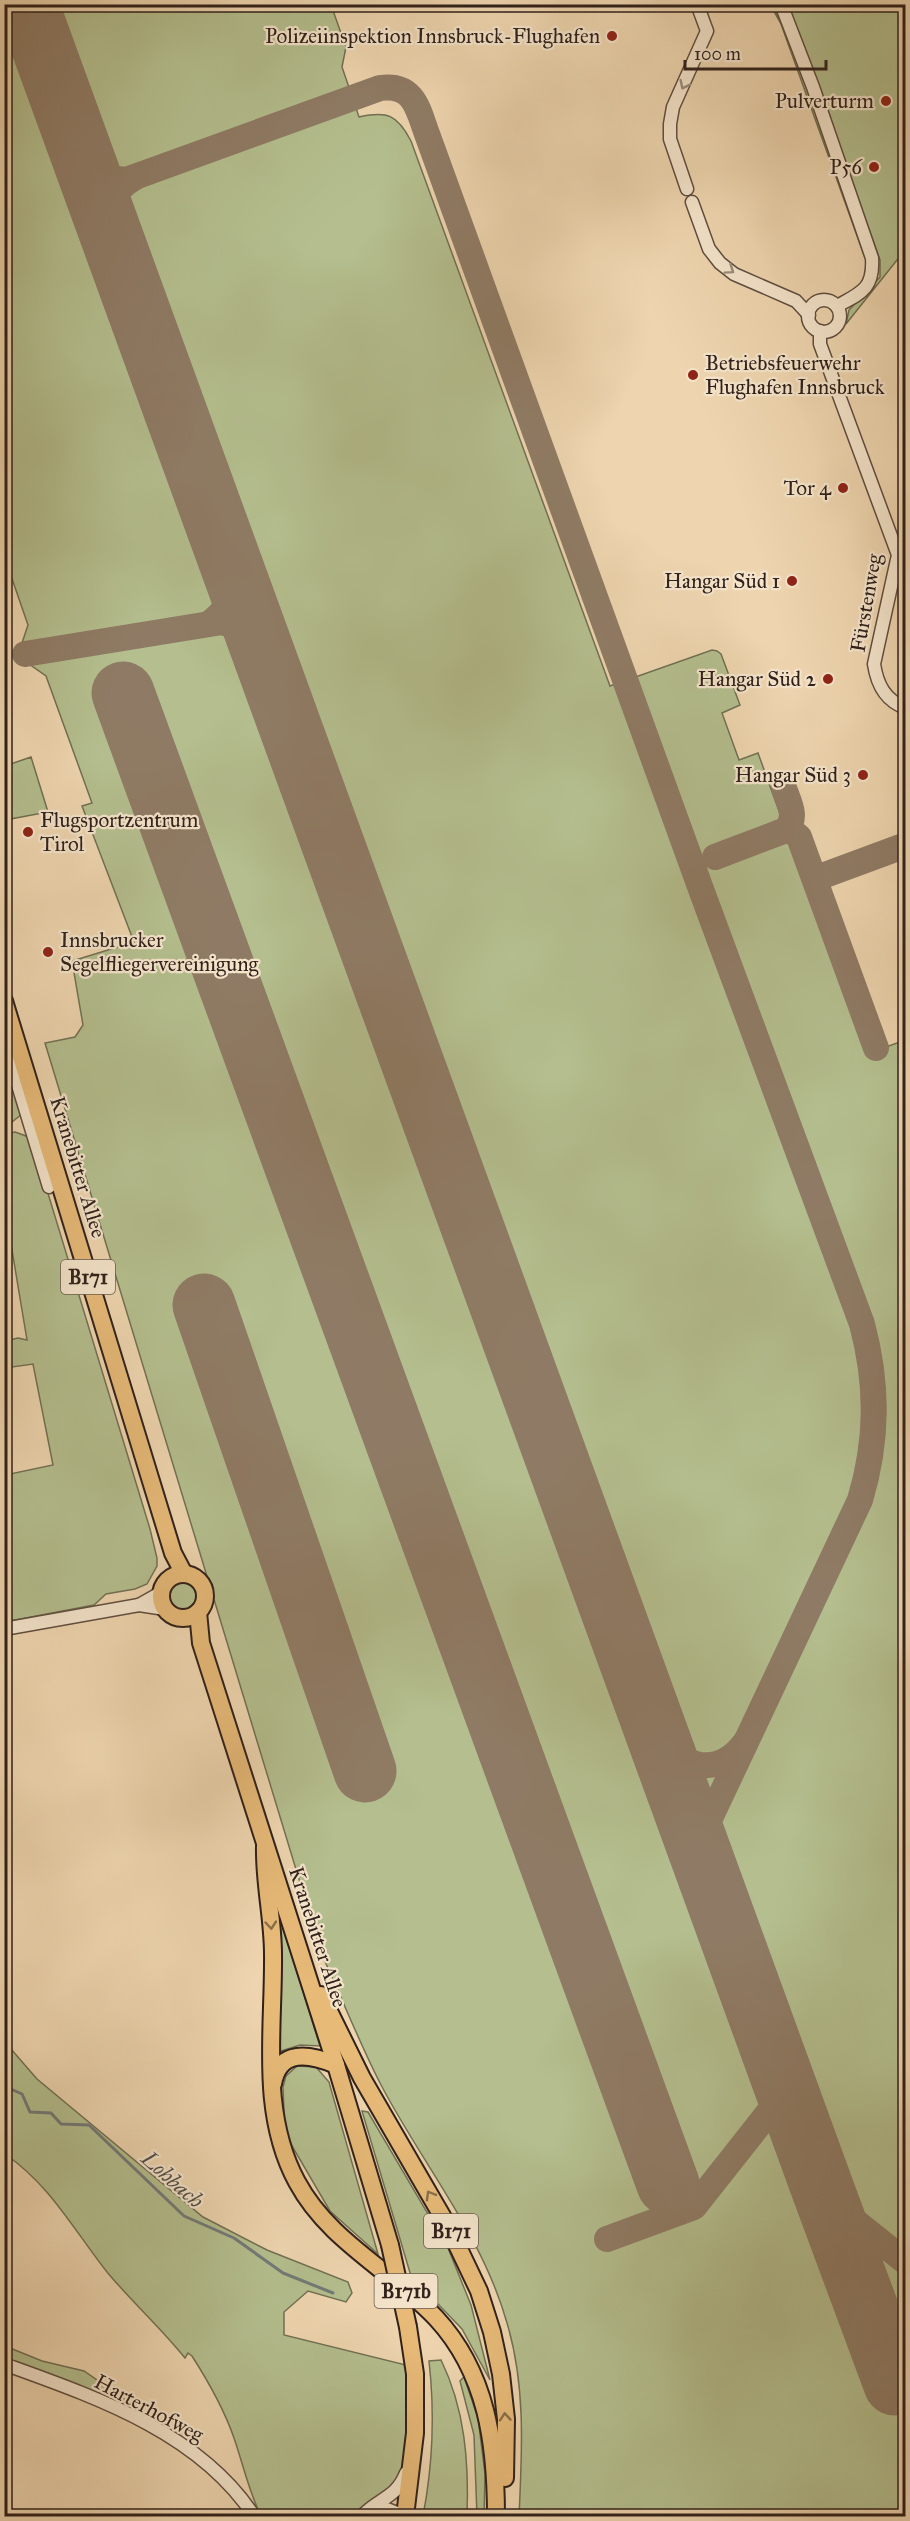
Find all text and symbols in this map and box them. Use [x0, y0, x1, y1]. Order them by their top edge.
place label: Polizeiinspektion Innsbruck-Flughafen [265, 23, 600, 49]
marker: Polizeiinspektion Innsbruck-Flughafen [605, 29, 619, 43]
scale bar [685, 33, 826, 71]
text: 100 m [694, 43, 741, 65]
one-way arrow [680, 79, 691, 90]
place label: Pulverturm [775, 88, 874, 114]
marker: Pulverturm [879, 94, 893, 108]
place label: P56 [829, 154, 863, 180]
marker: P56 [867, 160, 881, 174]
one-way arrow [723, 263, 734, 274]
place label: Betriebsfeuerwehr Flughafen Innsbruck [705, 350, 885, 400]
marker: Betriebsfeuerwehr Flughafen Innsbruck [686, 368, 700, 382]
place label: Tor 4 [784, 475, 832, 501]
marker: Tor 4 [836, 481, 850, 495]
street label: Fürstenweg [845, 551, 888, 654]
place label: Hangar Süd 1 [664, 568, 780, 594]
marker: Hangar Süd 1 [785, 574, 799, 588]
place label: Hangar Süd 2 [698, 666, 817, 692]
marker: Hangar Süd 2 [821, 672, 835, 686]
place label: Hangar Süd 3 [735, 762, 851, 788]
marker: Hangar Süd 3 [856, 768, 870, 782]
place label: Flugsportzentrum Tirol [40, 807, 199, 857]
marker: Flugsportzentrum Tirol [21, 825, 35, 839]
place label: Innsbrucker Segelfliegervereinigung [60, 927, 259, 977]
marker: Innsbrucker Segelfliegervereinigung [41, 945, 55, 959]
street label: Kranebitter Allee [44, 1093, 112, 1241]
road number: B171 [61, 1260, 115, 1294]
street label: Kranebitter Allee [283, 1863, 353, 2011]
one-way arrow [265, 1920, 278, 1929]
water label: Lohbach [135, 2144, 210, 2214]
one-way arrow [426, 2191, 437, 2201]
road number: B171 [424, 2214, 478, 2248]
road number: B171b [374, 2274, 438, 2308]
street label: Harterhofweg [90, 2368, 208, 2448]
one-way arrow [499, 2413, 512, 2422]

